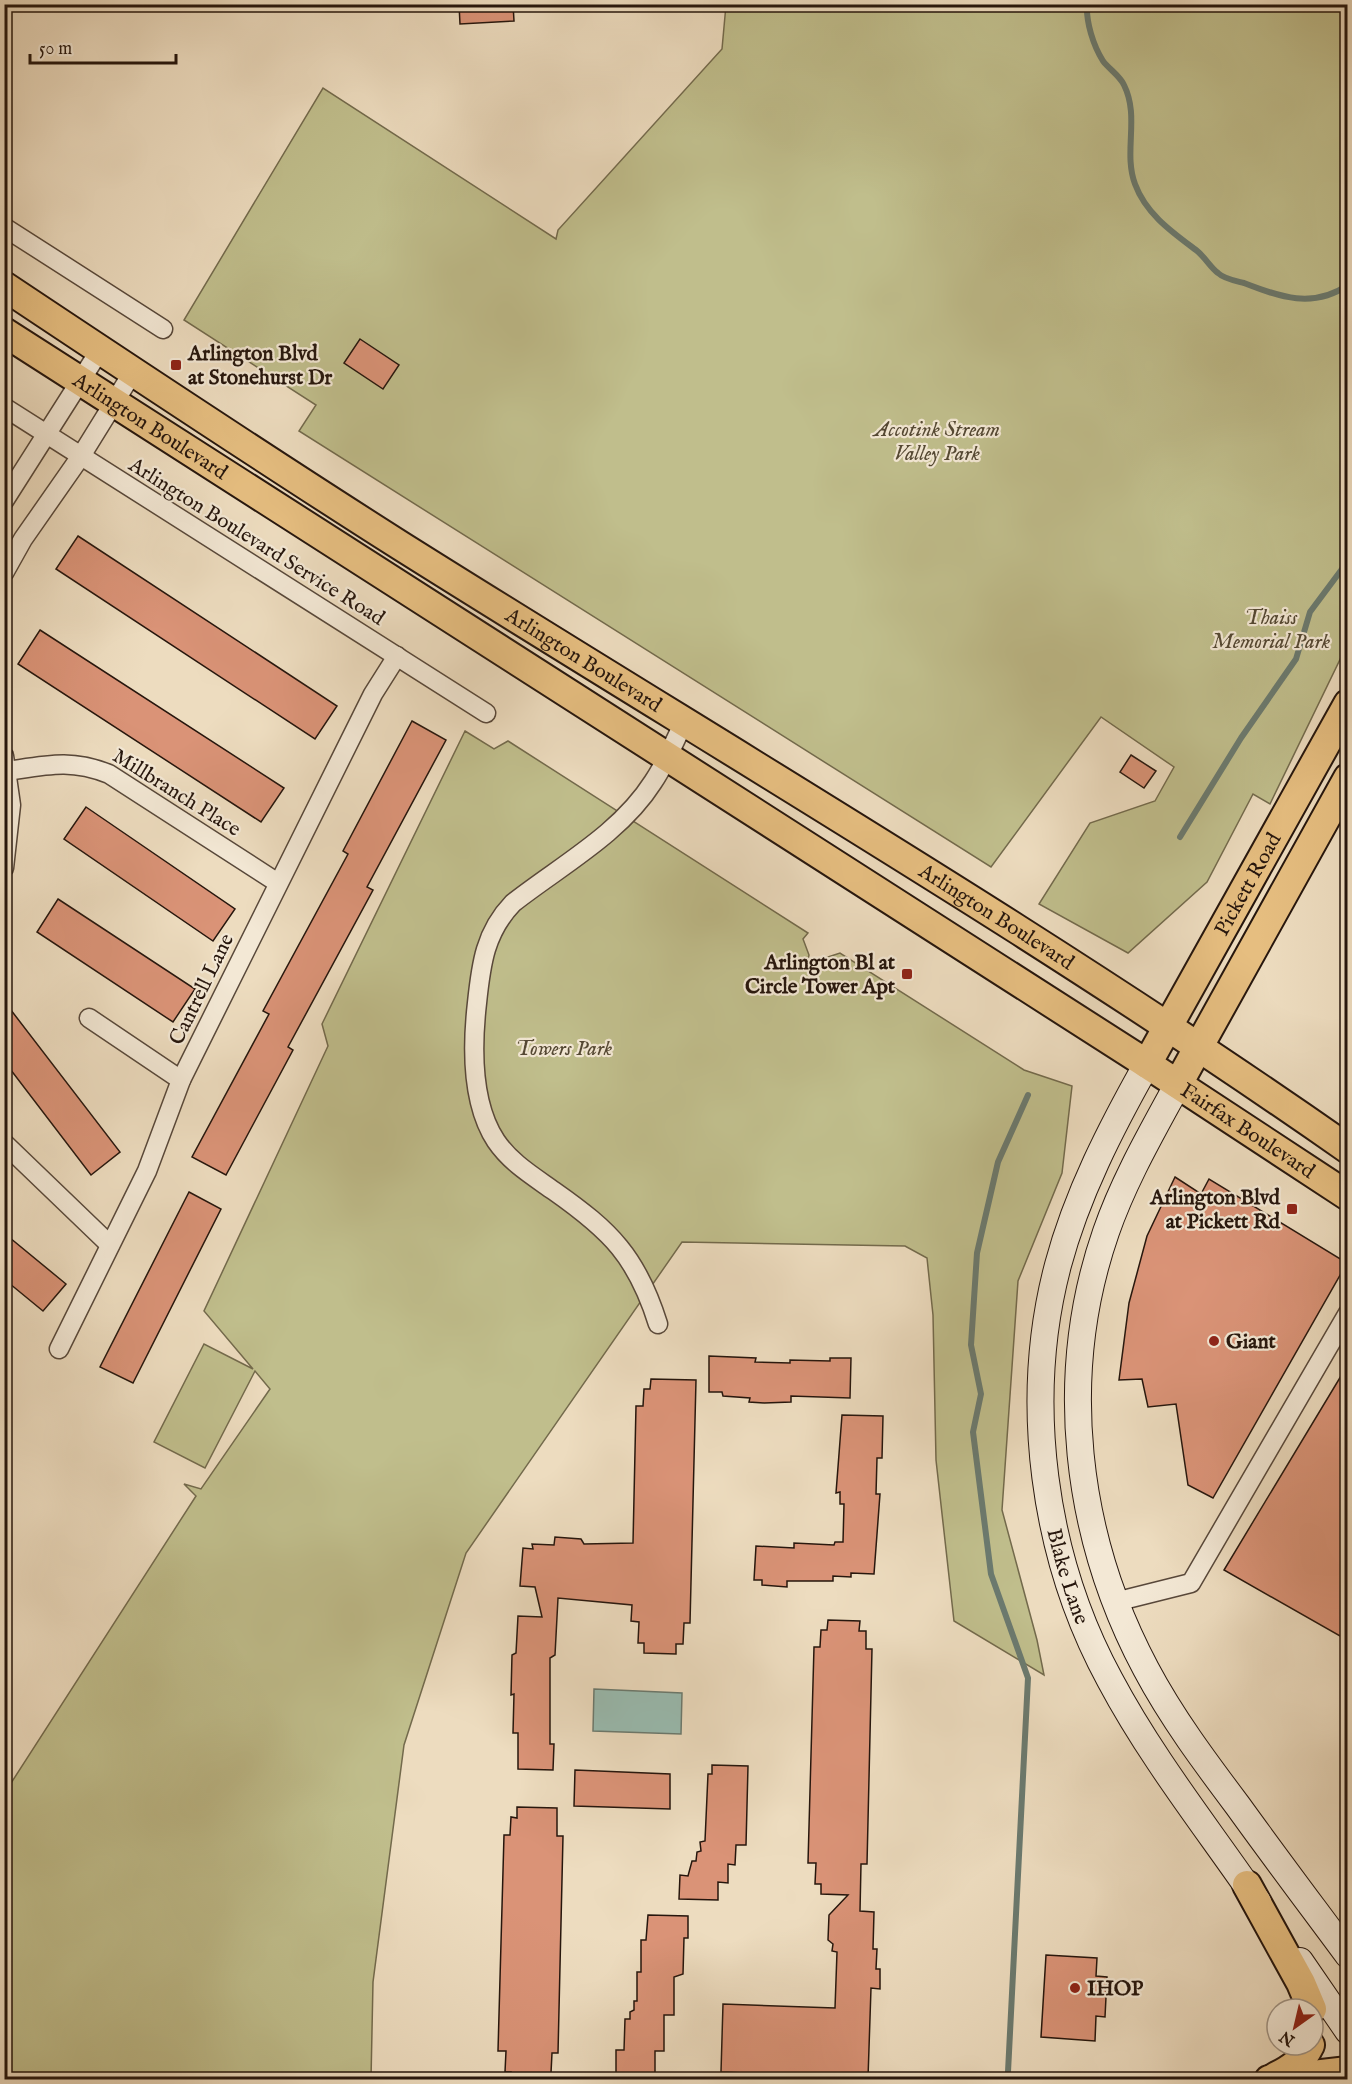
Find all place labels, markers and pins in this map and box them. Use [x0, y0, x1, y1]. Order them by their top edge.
place label: Arlington Blvd at Stonehurst Dr [187, 341, 333, 392]
marker: Arlington Blvd at Stonehurst Dr [169, 358, 183, 372]
place label: Arlington Bl at Circle Tower Apt [745, 950, 896, 1001]
marker: Arlington Bl at Circle Tower Apt [900, 967, 914, 981]
place label: Arlington Blvd at Pickett Rd [1149, 1185, 1281, 1236]
marker: Arlington Blvd at Pickett Rd [1285, 1202, 1299, 1216]
place label: Giant [1226, 1329, 1277, 1356]
marker: Giant [1207, 1334, 1221, 1348]
place label: IHOP [1087, 1976, 1144, 2003]
marker: IHOP [1068, 1981, 1082, 1995]

